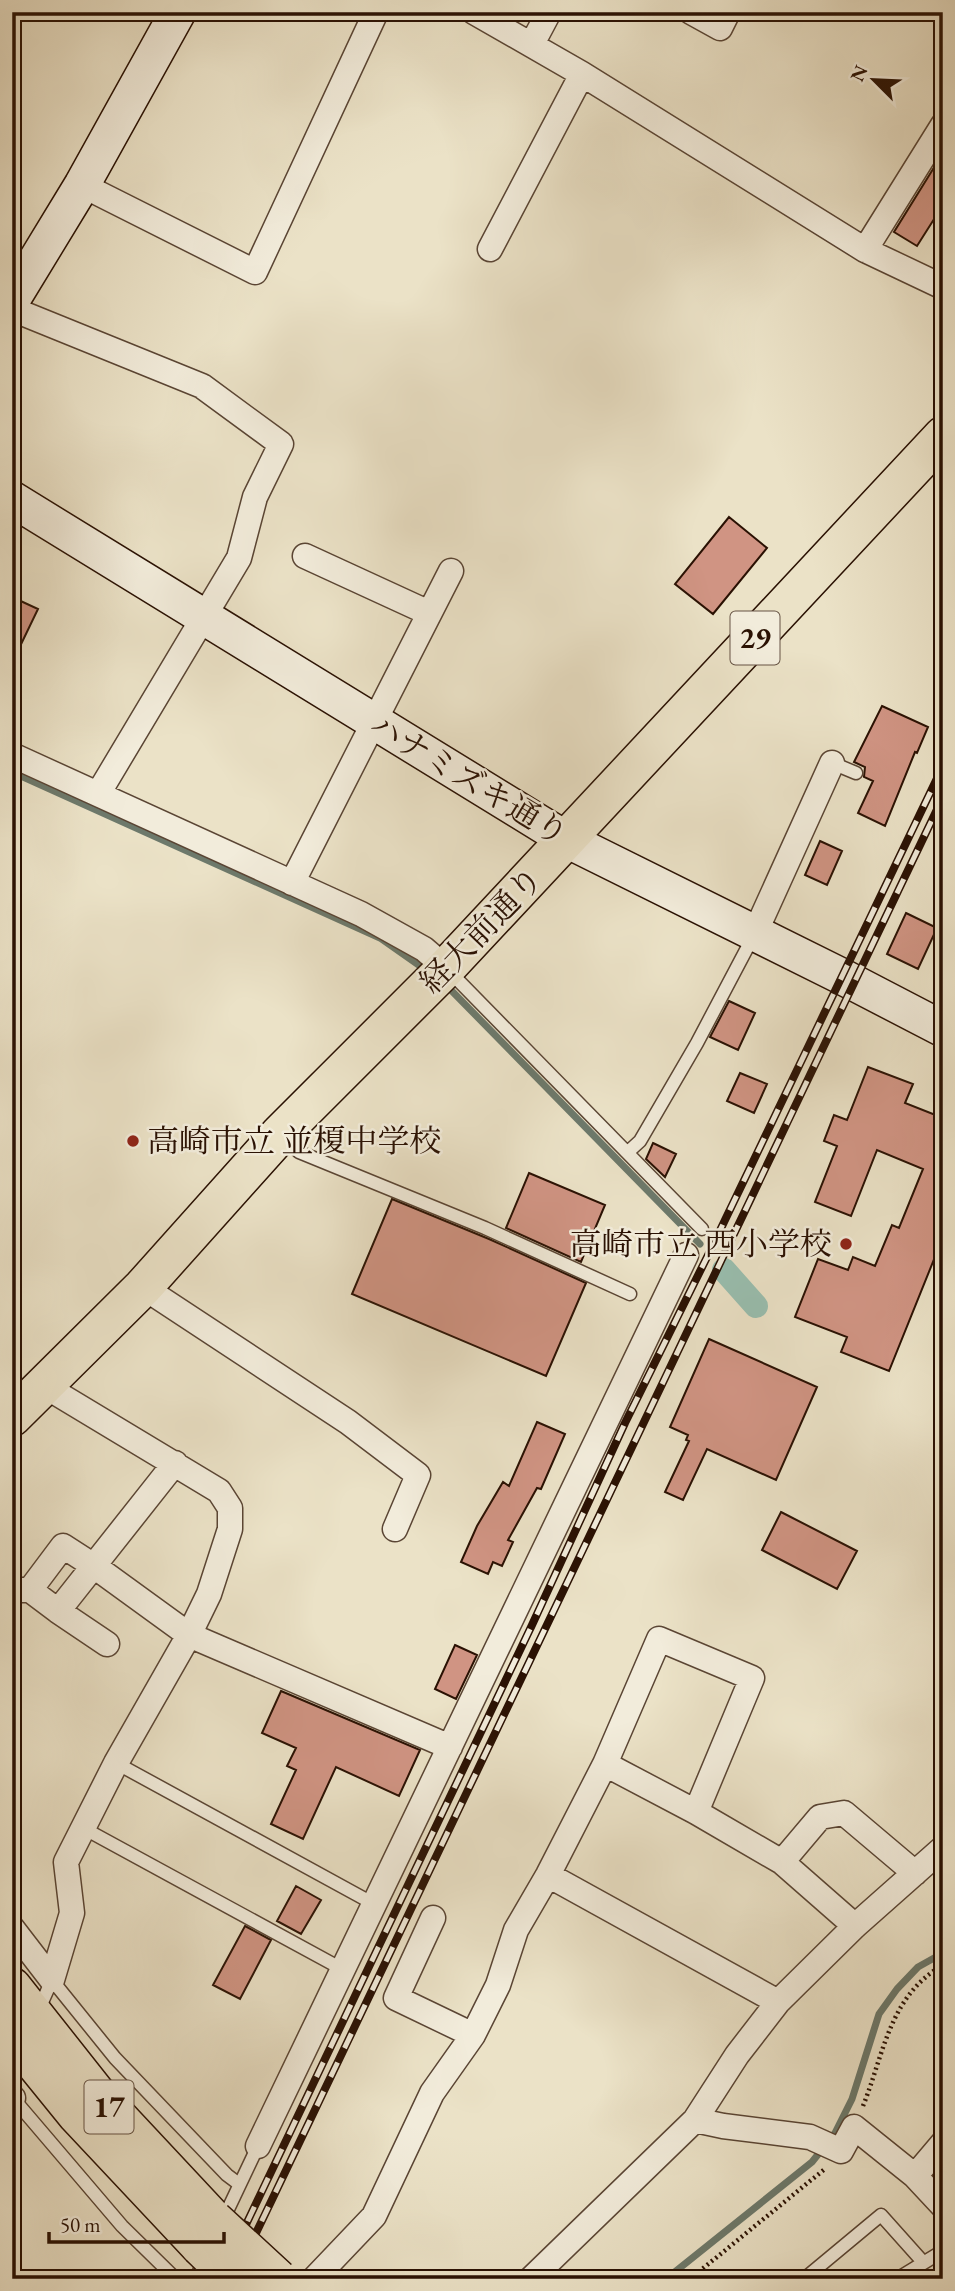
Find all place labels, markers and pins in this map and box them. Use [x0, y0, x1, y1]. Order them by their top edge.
place label: 高崎市立 並榎中学校 [147, 1120, 441, 1162]
marker: 高崎市立 並榎中学校 [125, 1133, 141, 1149]
place label: 高崎市立 西小学校 [570, 1223, 832, 1265]
marker: 高崎市立 西小学校 [838, 1236, 854, 1252]

